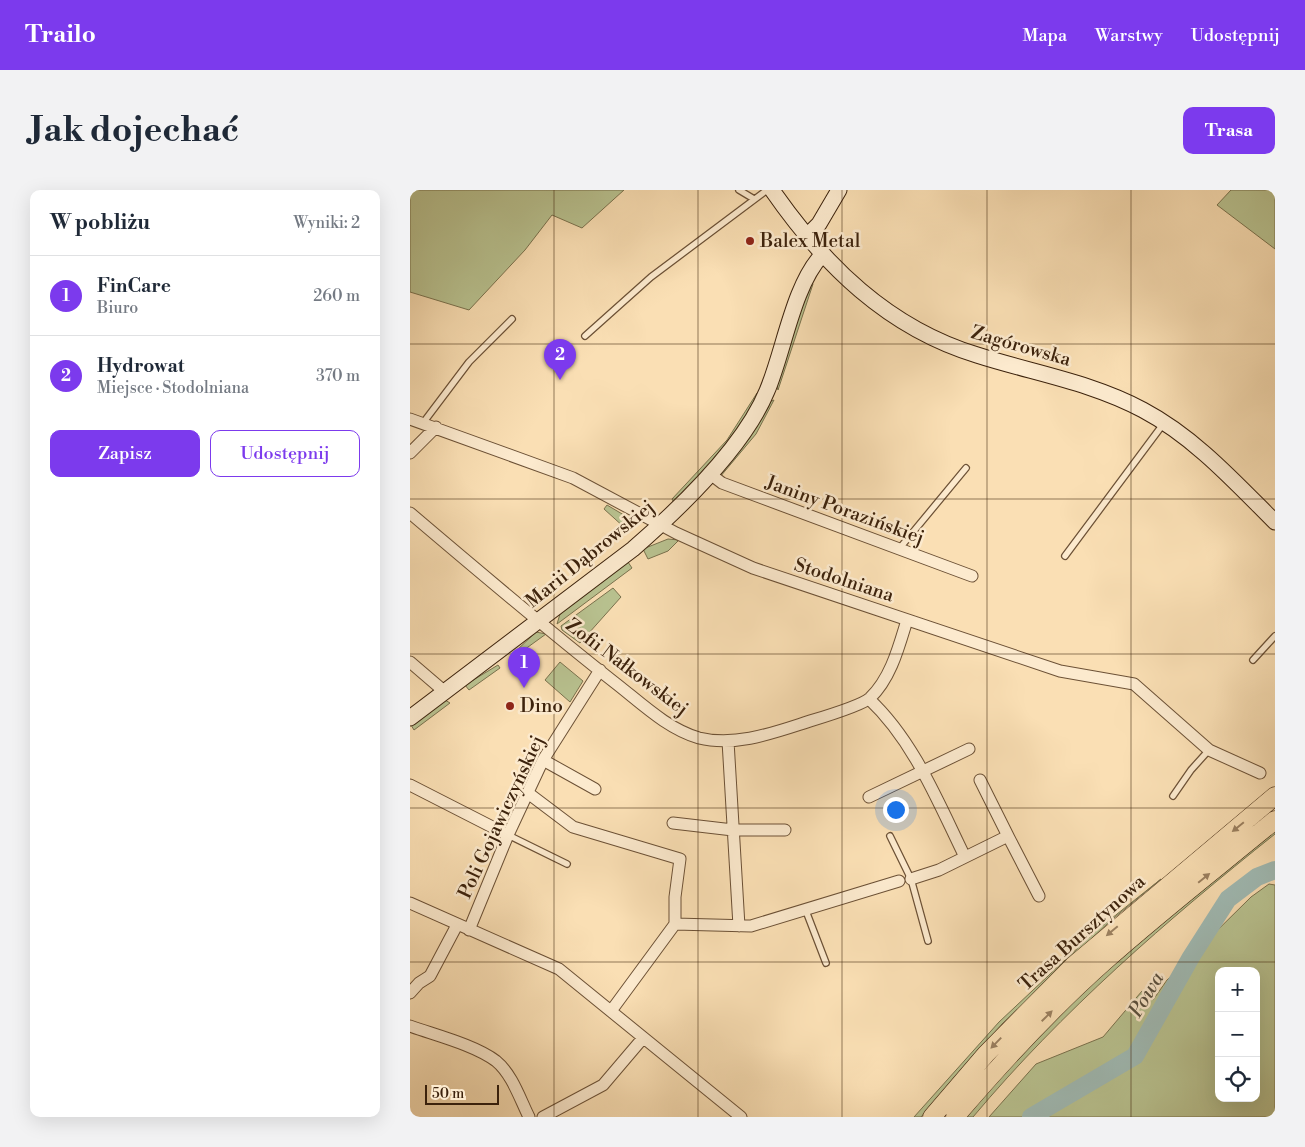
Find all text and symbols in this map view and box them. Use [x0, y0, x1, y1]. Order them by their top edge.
text: Trailo [25, 20, 96, 50]
text: Mapa [1023, 24, 1067, 47]
text: Warstwy [1095, 24, 1163, 47]
text: Udostępnij [1191, 24, 1280, 47]
button: Trasa [1183, 107, 1275, 154]
text: Jak dojechać [30, 109, 239, 152]
text: W pobliżu [50, 210, 150, 236]
text: Wyniki: 2 [294, 213, 360, 233]
place label: Balex Metal [759, 229, 861, 253]
marker: Balex Metal [744, 235, 756, 247]
text: FinCare [97, 274, 171, 298]
text: 1 [62, 286, 70, 306]
text: 260 m [313, 286, 360, 306]
text: Biuro [97, 298, 138, 318]
street label: Zagórowska [968, 320, 1074, 372]
pin: 2 [544, 339, 576, 380]
text: Hydrowat [97, 354, 184, 378]
text: 2 [61, 366, 71, 386]
text: 370 m [316, 366, 360, 386]
text: Miejsce · Stodolniana [97, 378, 249, 398]
button: Zapisz [50, 430, 200, 477]
button: Udostępnij [210, 430, 360, 477]
street label: Janiny Porazińskiej [762, 470, 927, 550]
street label: Marii Dąbrowskiej [521, 495, 659, 613]
street label: Stodolniana [791, 553, 897, 607]
street label: Zofii Nałkowskiej [561, 613, 693, 721]
pin: 1 [508, 647, 540, 688]
place label: Dino [520, 694, 563, 718]
marker: Dino [504, 700, 516, 712]
street label: Poli Gojawiczyńskiej [453, 731, 549, 903]
your location [883, 797, 909, 823]
one-way arrow [1232, 822, 1245, 833]
street label: Trasa Bursztynowa [1014, 869, 1151, 996]
one-way arrow [1197, 873, 1210, 884]
one-way arrow [1106, 925, 1119, 936]
water label: Powa [1123, 967, 1171, 1023]
map controls [1215, 967, 1260, 1102]
button: + [1215, 967, 1260, 1012]
one-way arrow [1040, 1010, 1052, 1022]
button: − [1215, 1012, 1260, 1057]
one-way arrow [990, 1037, 1002, 1049]
button: locate [1215, 1057, 1260, 1102]
scale bar [425, 1082, 499, 1105]
text: 50 m [432, 1085, 464, 1103]

